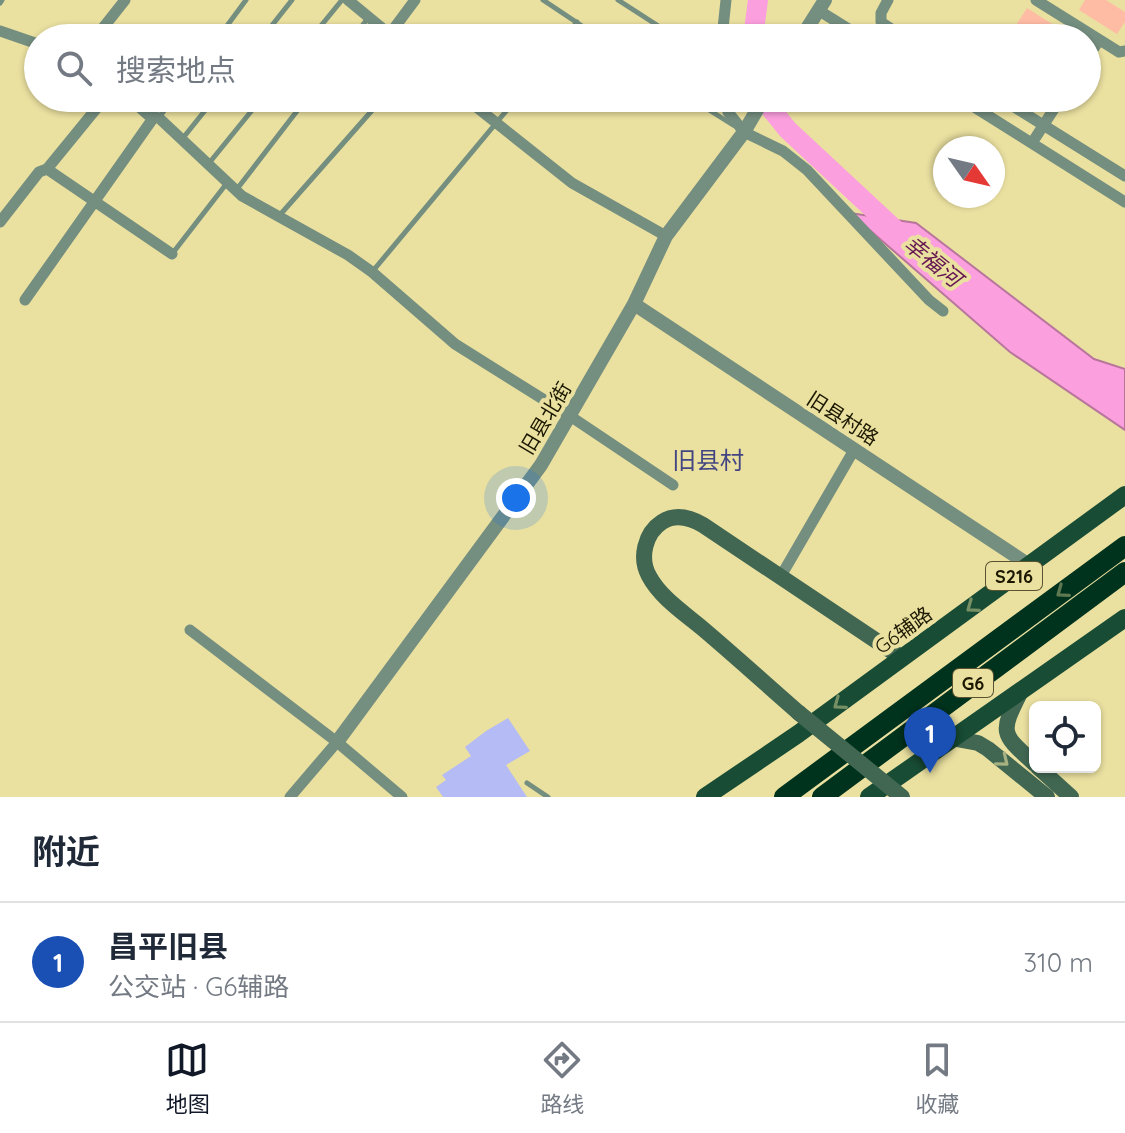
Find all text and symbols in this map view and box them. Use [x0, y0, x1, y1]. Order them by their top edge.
search box [24, 24, 1101, 112]
icon: search [52, 46, 96, 90]
text: 搜索地点 [116, 51, 236, 89]
north arrow [933, 136, 1005, 208]
water label: 幸福河 [899, 229, 971, 295]
street label: 旧县北街 [514, 377, 576, 459]
street label: 旧县村路 [803, 386, 883, 450]
district label: 旧县村 [672, 445, 744, 475]
your location [496, 478, 536, 518]
road number: S216 [986, 562, 1042, 590]
one-way arrow [1057, 582, 1071, 597]
one-way arrow [966, 597, 980, 612]
street label: G6辅路 [869, 601, 937, 659]
road number: G6 [953, 669, 993, 697]
one-way arrow [834, 694, 848, 708]
map controls [1029, 701, 1101, 773]
button: locate [1029, 701, 1101, 773]
pin: 1 [904, 707, 956, 773]
one-way arrow [994, 751, 1009, 765]
text: 附近 [32, 830, 100, 873]
text: 昌平旧县 [108, 927, 228, 965]
text: 1 [53, 946, 63, 979]
text: 310 m [1023, 946, 1093, 979]
text: 公交站 · G6辅路 [108, 970, 289, 1003]
tab: 地图 [165, 1038, 210, 1118]
tab: 路线 [540, 1038, 585, 1118]
tab: 收藏 [915, 1038, 960, 1118]

